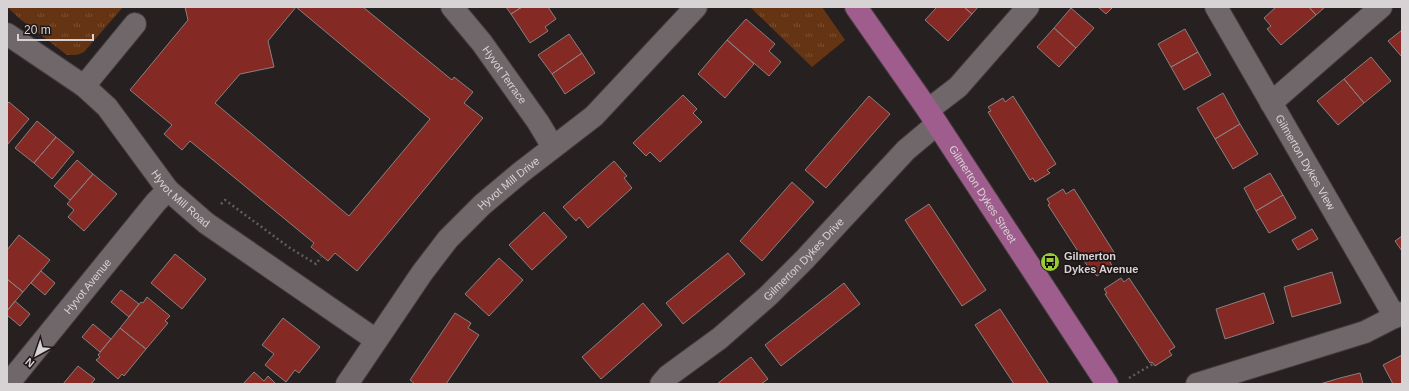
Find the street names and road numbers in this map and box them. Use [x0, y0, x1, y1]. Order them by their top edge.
street label: Hyvot Terrace [480, 44, 529, 106]
street label: Gilmerton Dykes View [1273, 112, 1338, 212]
street label: Gilmerton Dykes Street [947, 143, 1019, 245]
street label: Hyvot Mill Drive [475, 154, 542, 212]
street label: Hyvot Mill Road [149, 167, 212, 230]
street label: Gilmerton Dykes Drive [761, 215, 846, 303]
street label: Hyvot Avenue [61, 256, 114, 316]

